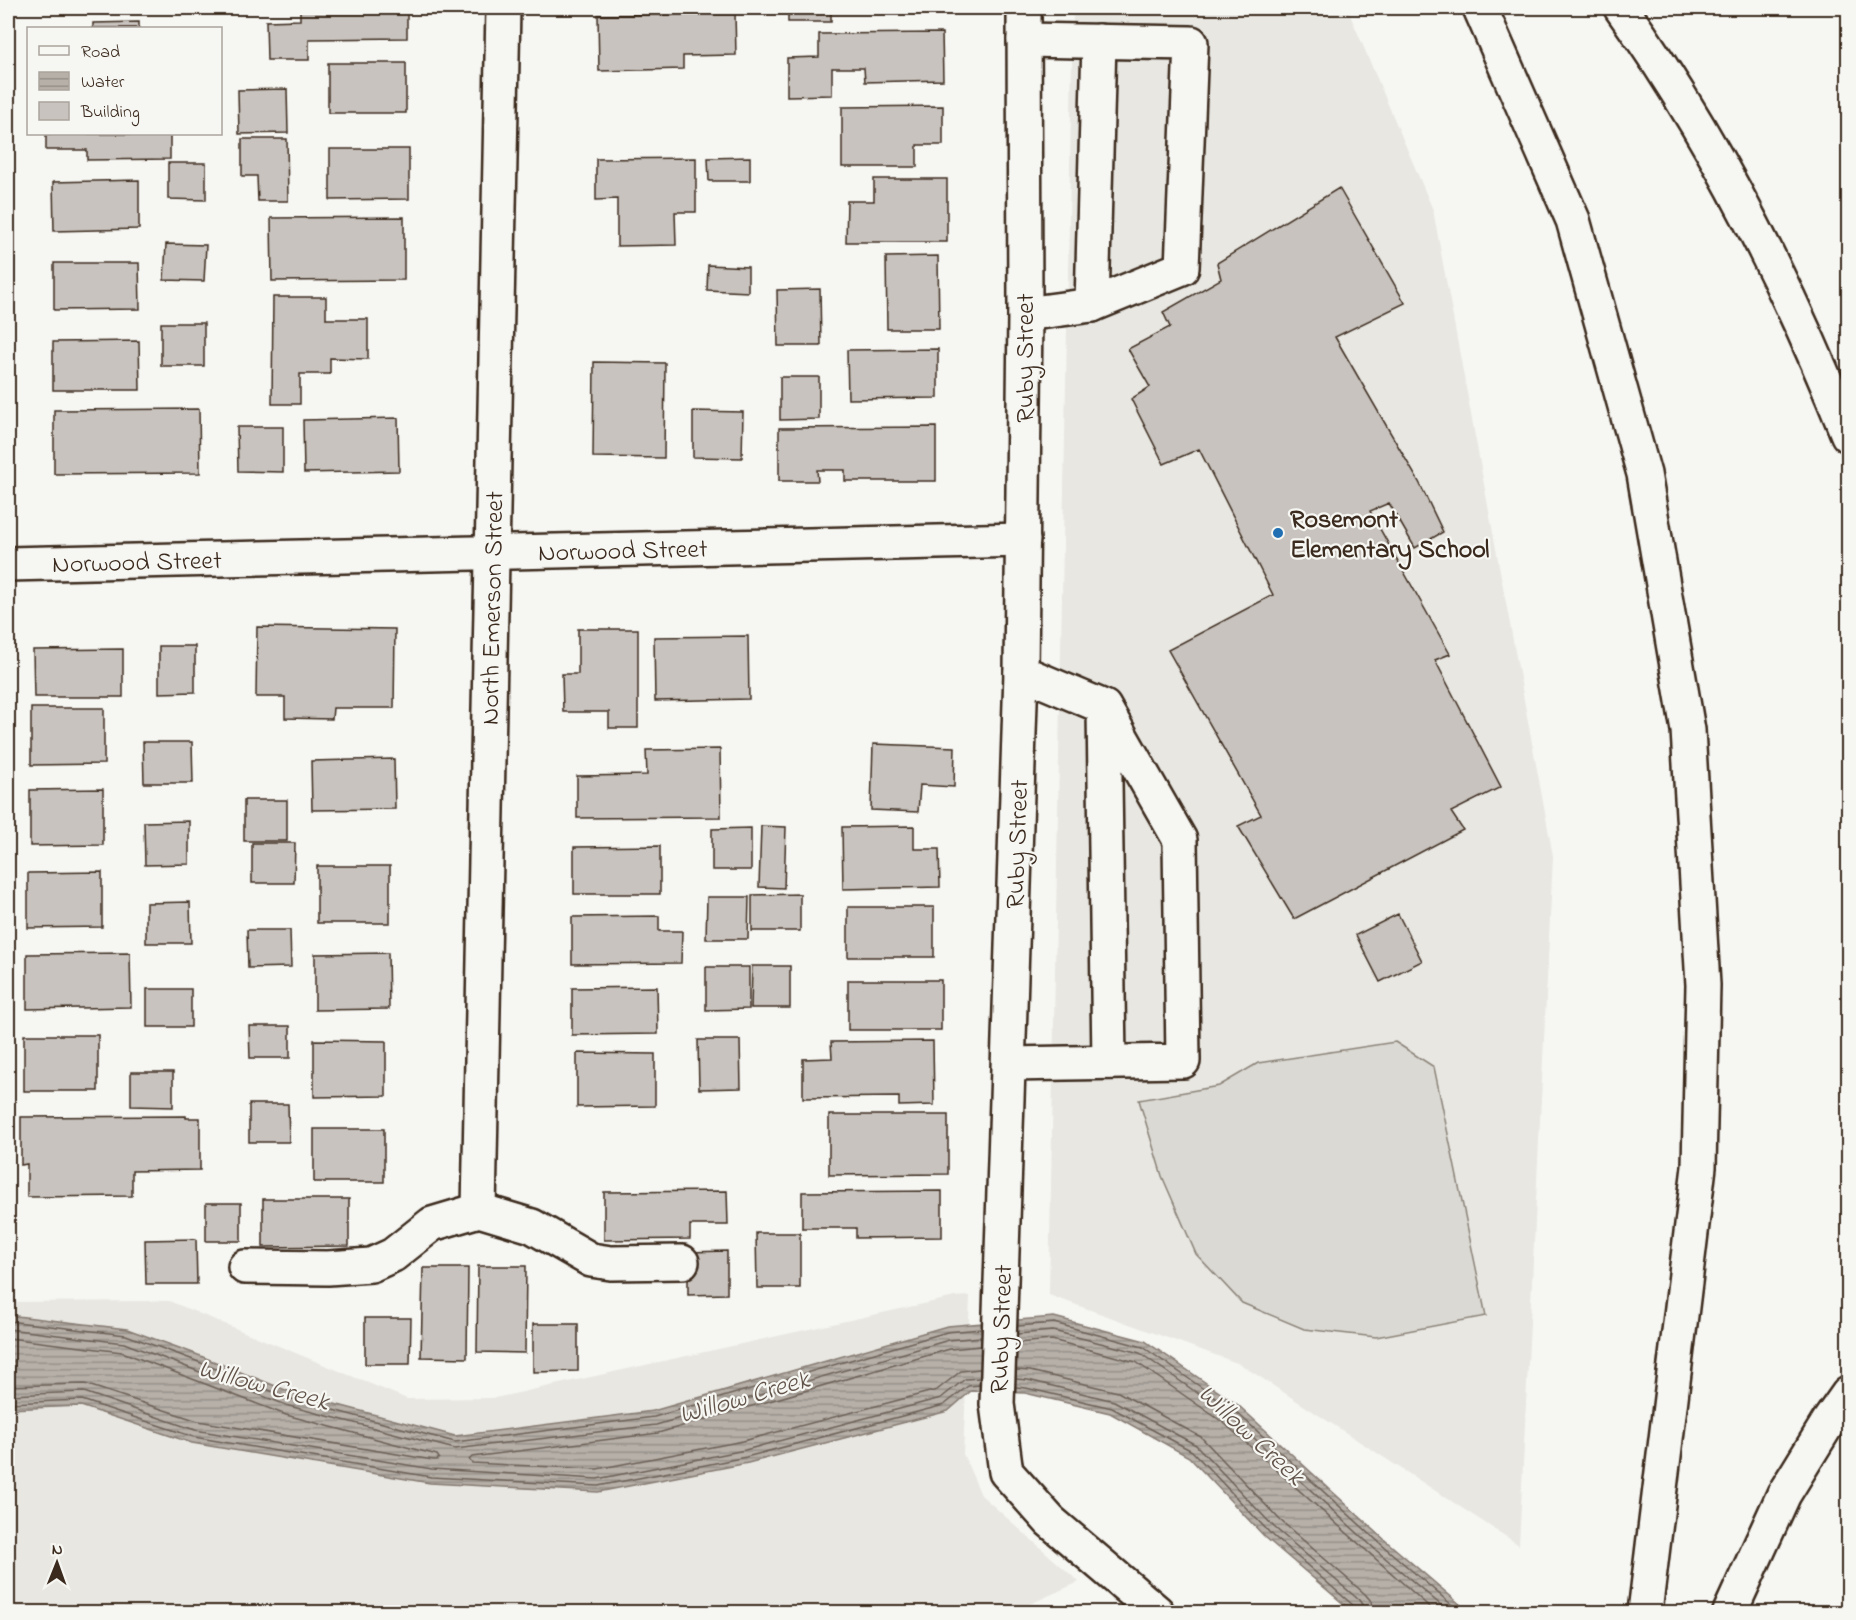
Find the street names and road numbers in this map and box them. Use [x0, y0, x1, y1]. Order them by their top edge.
street label: Ruby Street [1008, 293, 1046, 423]
street label: North Emerson Street [473, 491, 515, 726]
street label: Norwood Street [538, 531, 708, 573]
street label: Norwood Street [52, 543, 223, 585]
street label: Ruby Street [998, 779, 1040, 909]
street label: Ruby Street [982, 1264, 1024, 1394]

